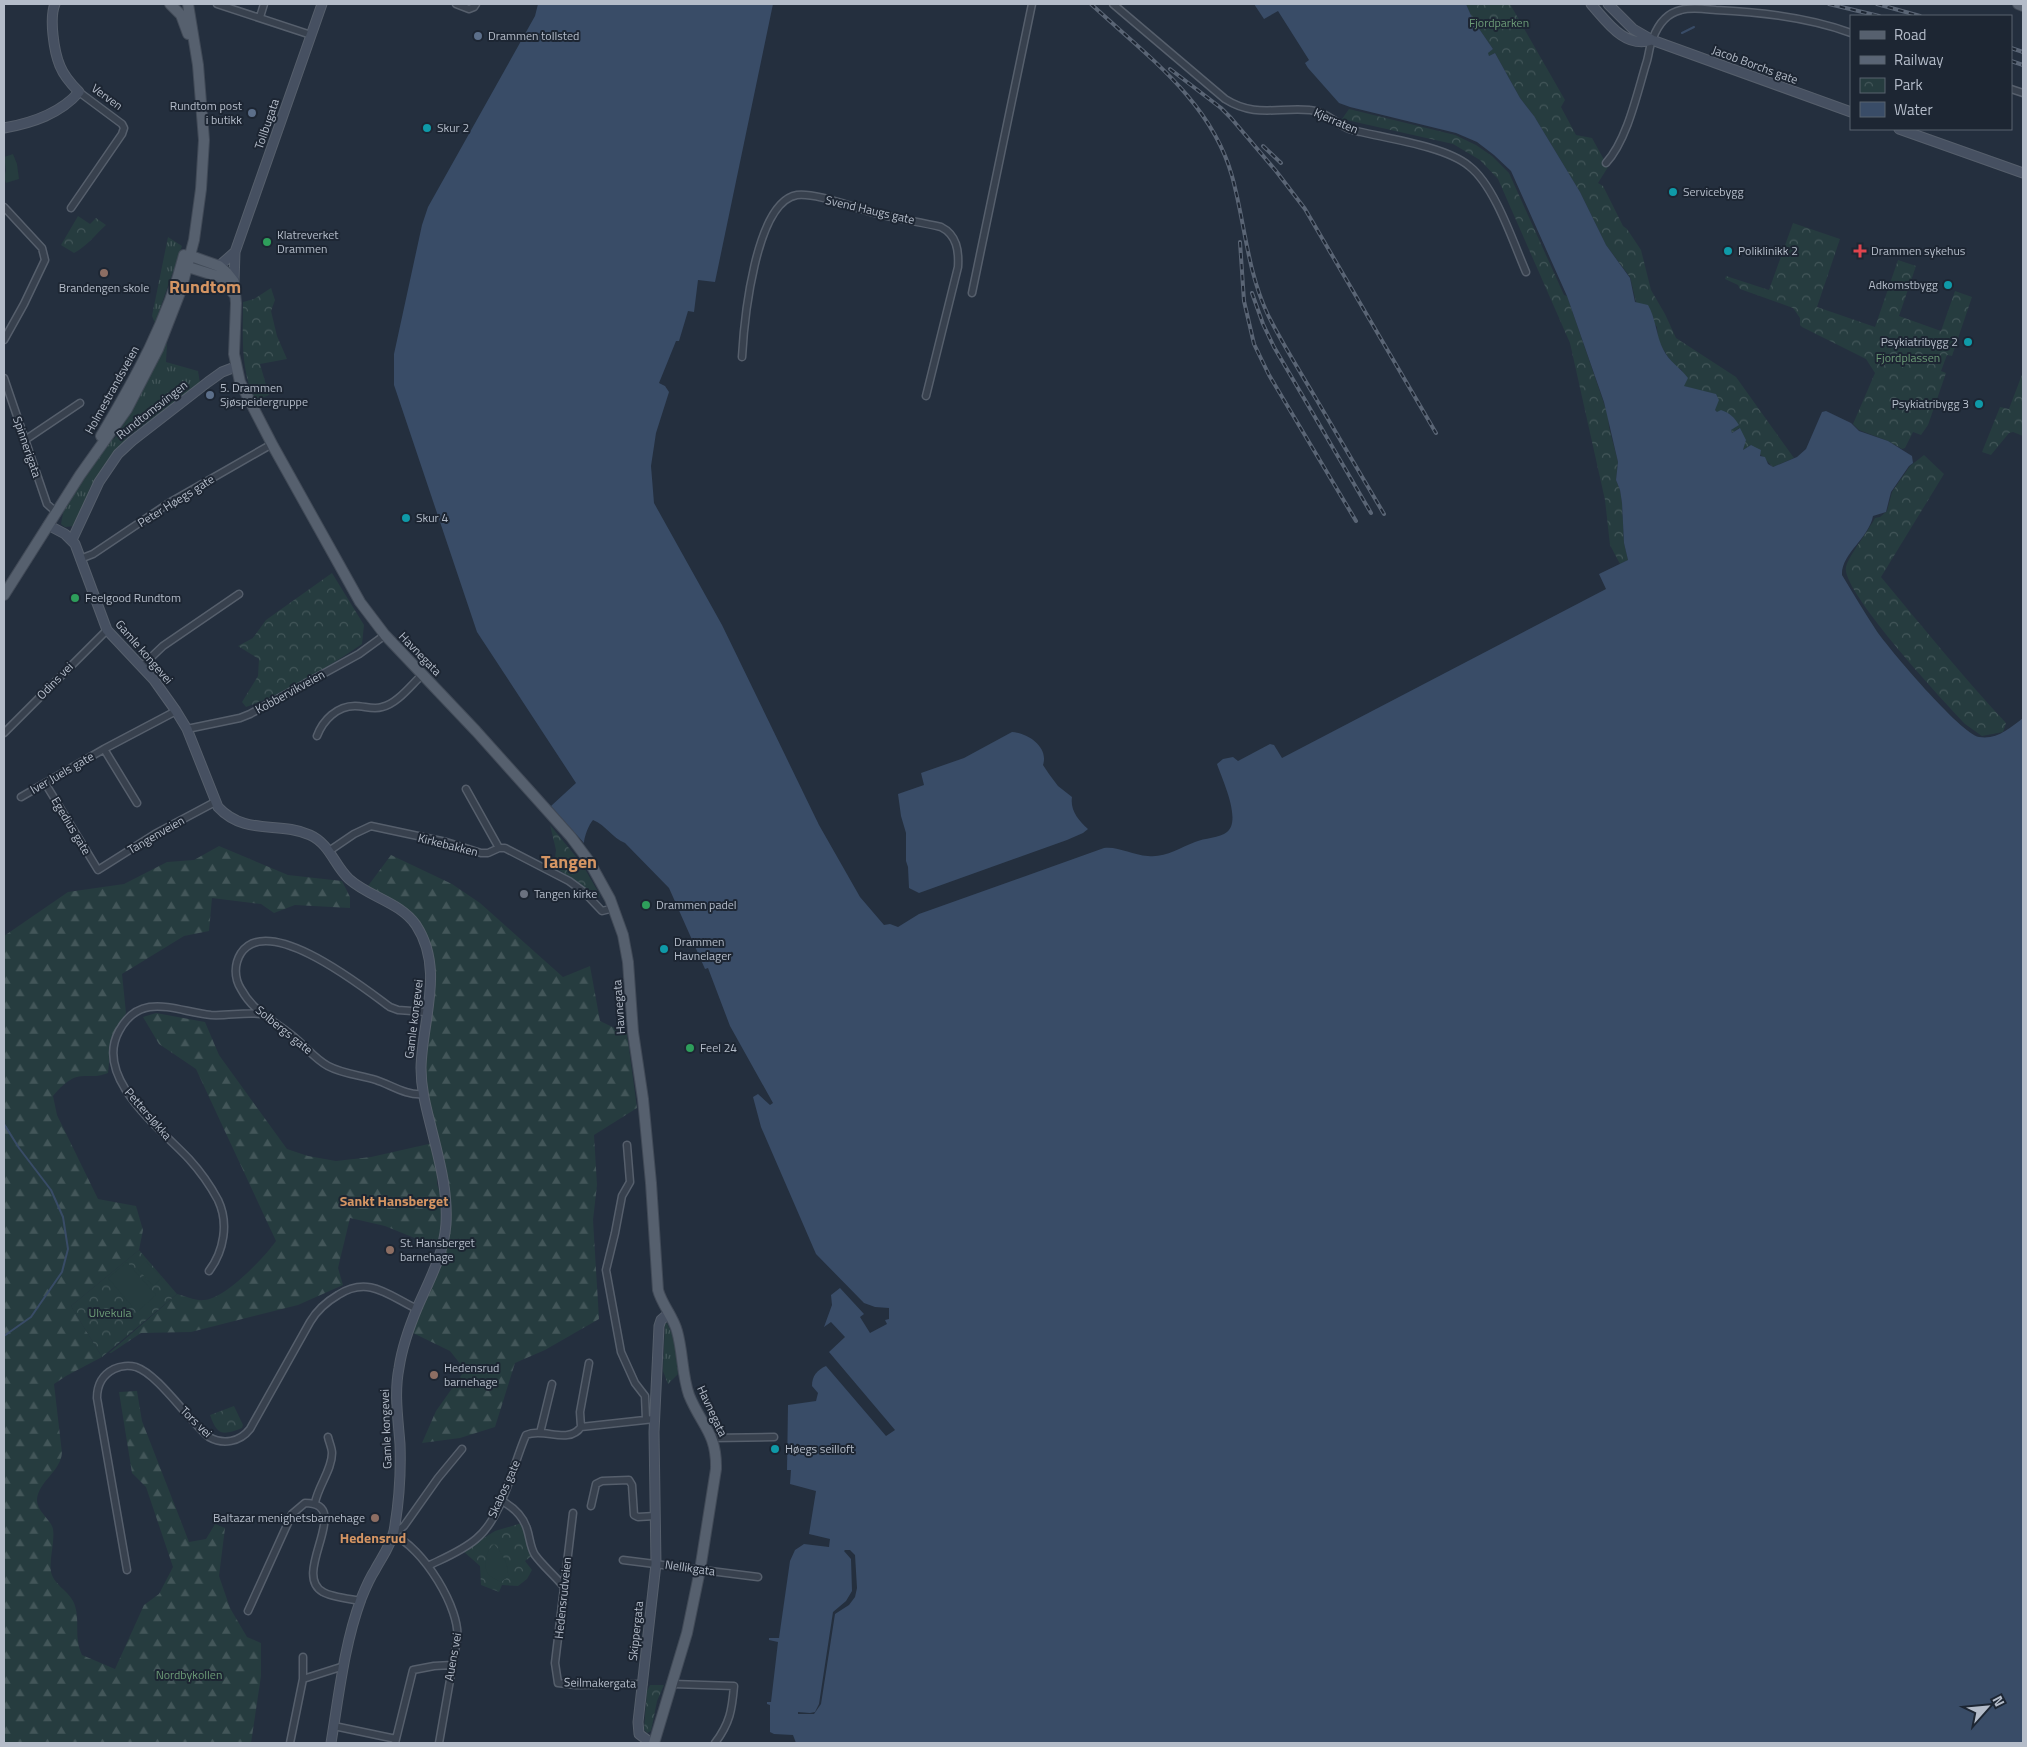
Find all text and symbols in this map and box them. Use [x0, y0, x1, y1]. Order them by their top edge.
park label: Fjordparken [1469, 13, 1529, 32]
legend [1850, 15, 2012, 130]
text: Road [1894, 23, 1926, 46]
place label: Drammen tollsted [488, 26, 579, 45]
marker: Drammen tollsted [472, 30, 484, 42]
street label: Jacob Borchs gate [1710, 40, 1801, 89]
text: Railway [1894, 48, 1944, 71]
text: Park [1894, 73, 1923, 96]
street label: Verven [88, 79, 127, 115]
place label: Rundtom post i butikk [170, 96, 243, 129]
street label: Tollbugata [249, 96, 284, 152]
text: Water [1894, 98, 1933, 121]
street label: Kjerraten [1311, 103, 1361, 138]
marker: Rundtom post i butikk [246, 107, 258, 119]
place label: Skur 2 [437, 118, 469, 137]
marker: Skur 2 [421, 122, 433, 134]
place label: Servicebygg [1683, 182, 1744, 201]
marker: Servicebygg [1667, 186, 1679, 198]
street label: Svend Haugs gate [824, 190, 917, 229]
place label: Klatreverket Drammen [277, 225, 339, 258]
marker: Klatreverket Drammen [261, 236, 273, 248]
place label: Poliklinikk 2 [1738, 241, 1798, 260]
place label: Drammen sykehus [1871, 241, 1966, 260]
marker: Drammen sykehus [1853, 244, 1867, 258]
marker: Poliklinikk 2 [1722, 245, 1734, 257]
marker: Brandengen skole [98, 267, 110, 279]
district label: Rundtom [169, 273, 241, 300]
place label: Adkomstbygg [1869, 275, 1938, 294]
place label: Brandengen skole [59, 278, 149, 297]
marker: Adkomstbygg [1942, 279, 1954, 291]
place label: Psykiatribygg 2 [1881, 332, 1958, 351]
marker: Psykiatribygg 2 [1962, 336, 1974, 348]
street label: Holmestrandsveien [79, 342, 144, 437]
park label: Fjordplassen [1876, 348, 1940, 367]
street label: Rundtomsvingen [112, 376, 191, 444]
place label: 5. Drammen Sjøspeidergruppe [220, 378, 308, 411]
marker: 5. Drammen Sjøspeidergruppe [204, 389, 216, 401]
place label: Psykiatribygg 3 [1892, 394, 1969, 413]
marker: Psykiatribygg 3 [1973, 398, 1985, 410]
street label: Spinnerigata [8, 414, 47, 480]
street label: Peter Høegs gate [134, 469, 218, 532]
place label: Skur 4 [416, 508, 448, 527]
marker: Skur 4 [400, 512, 412, 524]
place label: Feelgood Rundtom [85, 588, 181, 607]
marker: Feelgood Rundtom [69, 592, 81, 604]
street label: Gamle kongevei [111, 615, 178, 688]
street label: Havnegata [395, 627, 446, 680]
street label: Odins vei [32, 658, 77, 704]
street label: Kobbervikveien [252, 665, 328, 718]
street label: Iver Juels gate [26, 747, 97, 798]
street label: Egedius gate [47, 793, 96, 858]
street label: Tangenveien [124, 811, 188, 859]
street label: Kirkebakken [416, 828, 480, 861]
district label: Tangen [541, 848, 597, 875]
place label: Tangen kirke [534, 884, 597, 903]
marker: Tangen kirke [518, 888, 530, 900]
place label: Drammen padel [656, 895, 737, 914]
marker: Drammen padel [640, 899, 652, 911]
place label: Drammen Havnelager [674, 932, 732, 965]
marker: Drammen Havnelager [658, 943, 670, 955]
street label: Gamle kongevei [399, 978, 428, 1060]
street label: Havnegata [607, 979, 630, 1035]
street label: Solbergs gate [252, 1001, 317, 1059]
place label: Feel 24 [700, 1038, 737, 1057]
marker: Feel 24 [684, 1042, 696, 1054]
street label: Pettersløkka [120, 1083, 177, 1144]
district label: Sankt Hansberget [340, 1190, 448, 1211]
place label: St. Hansberget barnehage [400, 1233, 476, 1266]
marker: St. Hansberget barnehage [384, 1244, 396, 1256]
park label: Ulvekula [88, 1303, 132, 1322]
place label: Hedensrud barnehage [444, 1358, 499, 1391]
marker: Hedensrud barnehage [428, 1369, 440, 1381]
street label: Havnegata [692, 1382, 733, 1440]
street label: Gamle kongevei [375, 1389, 396, 1469]
street label: Tors vei [176, 1402, 217, 1442]
place label: Høegs seilloft [785, 1439, 855, 1458]
marker: Høegs seilloft [769, 1443, 781, 1455]
street label: Skabos gate [482, 1457, 525, 1521]
place label: Baltazar menighetsbarnehage [213, 1508, 365, 1527]
marker: Baltazar menighetsbarnehage [369, 1512, 381, 1524]
district label: Hedensrud [340, 1527, 406, 1548]
street label: Nellikgata [664, 1555, 716, 1580]
street label: Hedensrudveien [549, 1556, 576, 1640]
street label: Skippergata [623, 1600, 648, 1662]
street label: Auens vei [439, 1631, 466, 1682]
park label: Nordbykollen [156, 1665, 222, 1684]
street label: Seilmakergata [564, 1672, 636, 1693]
north arrow [1962, 1682, 2012, 1732]
text: N [1987, 1692, 2011, 1710]

